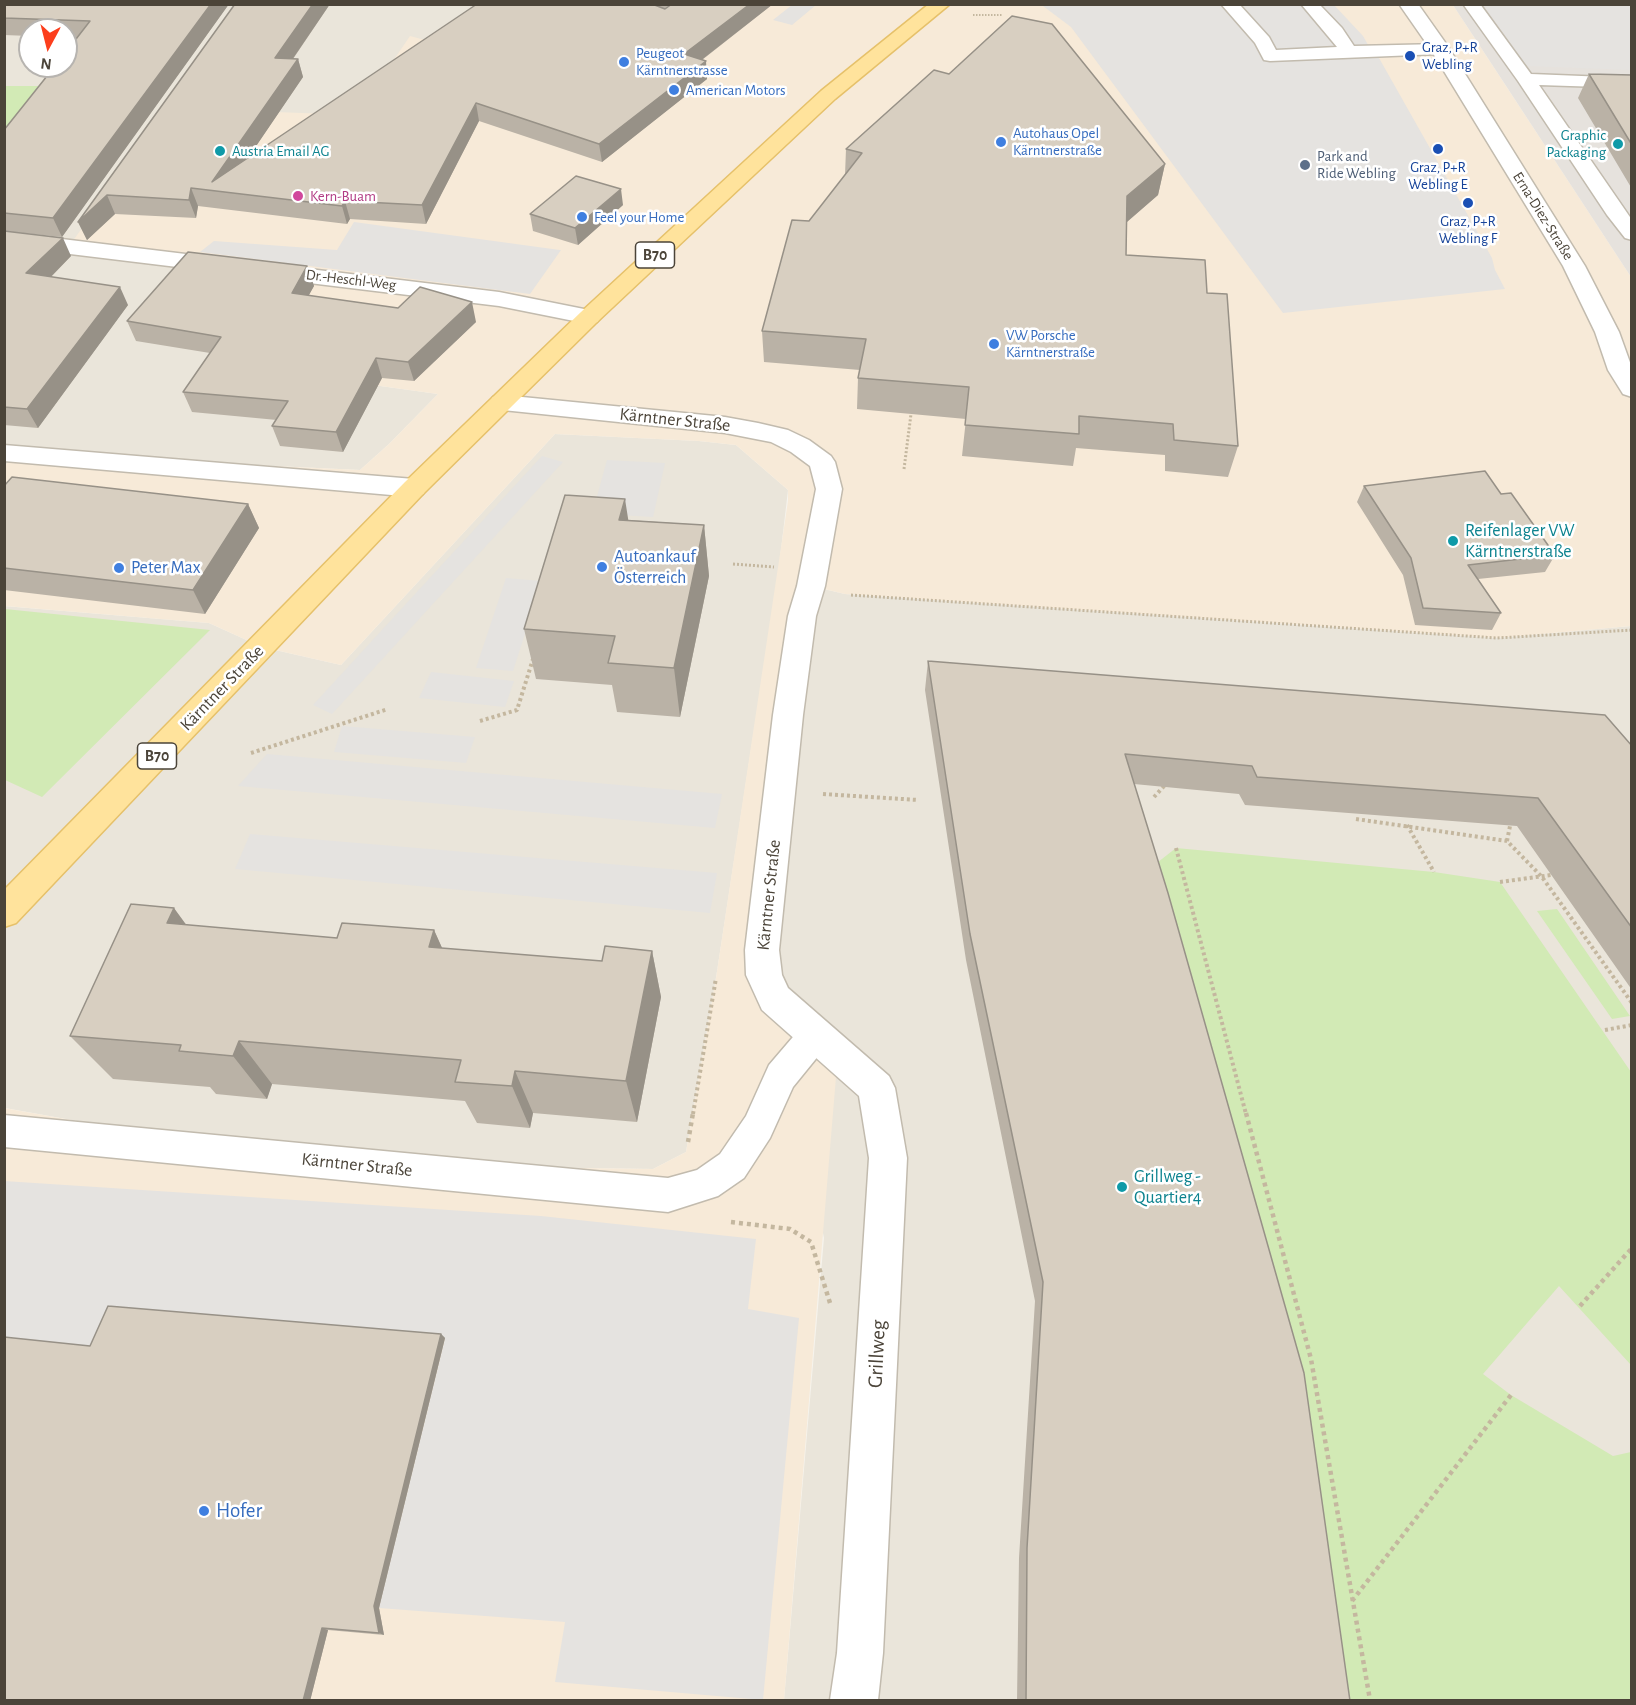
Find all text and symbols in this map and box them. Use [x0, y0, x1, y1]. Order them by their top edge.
north arrow [18, 18, 78, 78]
place label: Graz, P+R Webling [1422, 38, 1478, 73]
place label: Peugeot Kärntnerstrasse [636, 44, 728, 79]
marker: Graz, P+R Webling [1403, 49, 1417, 63]
text: N [40, 55, 53, 72]
marker: Peugeot Kärntnerstrasse [617, 55, 631, 69]
place label: American Motors [686, 81, 786, 99]
marker: American Motors [667, 83, 681, 97]
place label: Autohaus Opel Kärntnerstraße [1013, 124, 1102, 159]
place label: Graphic Packaging [1546, 126, 1606, 161]
marker: Autohaus Opel Kärntnerstraße [994, 135, 1008, 149]
marker: Graphic Packaging [1611, 137, 1625, 151]
place label: Austria Email AG [232, 142, 330, 160]
marker: Graz, P+R Webling E [1431, 142, 1445, 156]
marker: Austria Email AG [213, 144, 227, 158]
place label: Park and Ride Webling [1317, 147, 1396, 182]
marker: Park and Ride Webling [1298, 158, 1312, 172]
place label: Graz, P+R Webling E [1408, 158, 1468, 193]
street label: Erna-Diez-Straße [1509, 169, 1577, 263]
place label: Kern-Buam [310, 187, 376, 205]
marker: Kern-Buam [291, 189, 305, 203]
marker: Graz, P+R Webling F [1461, 196, 1475, 210]
place label: Feel your Home [594, 208, 684, 226]
marker: Feel your Home [575, 210, 589, 224]
place label: Graz, P+R Webling F [1439, 212, 1497, 247]
road number: B70 [636, 242, 674, 268]
street label: Dr.-Heschl-Weg [305, 266, 397, 294]
place label: VW Porsche Kärntnerstraße [1006, 326, 1095, 361]
marker: VW Porsche Kärntnerstraße [987, 337, 1001, 351]
street label: Kärntner Straße [618, 403, 732, 437]
place label: Reifenlager VW Kärntnerstraße [1465, 520, 1575, 562]
marker: Reifenlager VW Kärntnerstraße [1446, 534, 1460, 548]
place label: Autoankauf Österreich [614, 546, 696, 588]
place label: Peter Max [131, 557, 201, 579]
marker: Autoankauf Österreich [595, 560, 609, 574]
marker: Peter Max [112, 561, 126, 575]
street label: Kärntner Straße [176, 640, 268, 736]
road number: B70 [138, 743, 176, 769]
street label: Kärntner Straße [752, 838, 786, 952]
street label: Kärntner Straße [300, 1148, 414, 1182]
place label: Grillweg - Quartier4 [1134, 1166, 1201, 1208]
marker: Grillweg - Quartier4 [1115, 1180, 1129, 1194]
street label: Grillweg [863, 1319, 891, 1389]
place label: Hofer [216, 1498, 262, 1524]
marker: Hofer [197, 1504, 211, 1518]

